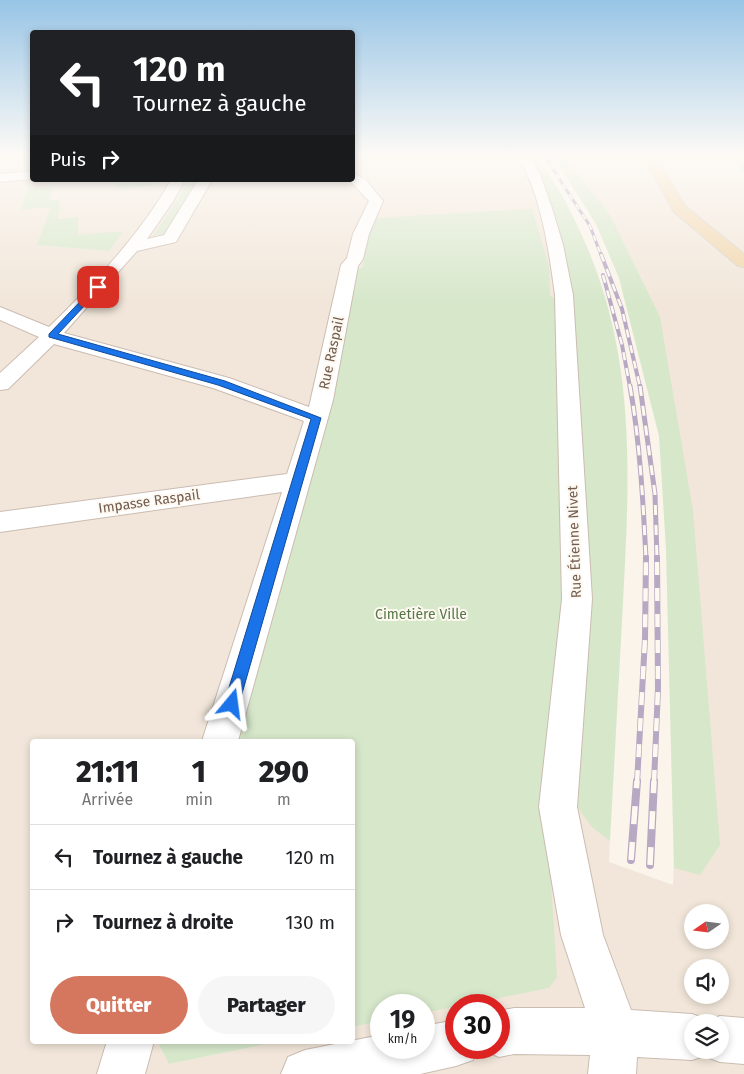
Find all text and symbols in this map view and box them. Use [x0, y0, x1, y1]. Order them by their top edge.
text: 120 m [133, 48, 226, 90]
icon: left [50, 50, 115, 115]
text: Tournez à gauche [133, 90, 306, 117]
icon: right [96, 145, 124, 173]
text: Puis [50, 148, 86, 171]
pin [77, 266, 119, 308]
icon: arrive [84, 273, 112, 301]
street label: Rue Raspail [315, 315, 348, 391]
street label: Rue Étienne Nivet [563, 484, 585, 599]
street label: Impasse Raspail [97, 486, 201, 517]
park label: Cimetière Ville [375, 606, 467, 623]
position arrow [205, 677, 257, 729]
text: 21:11 [76, 754, 139, 790]
text: 1 [192, 754, 206, 790]
text: 290 [259, 754, 309, 790]
text: Arrivée [82, 790, 133, 809]
text: min [185, 790, 213, 809]
text: m [277, 790, 291, 809]
icon: left [50, 843, 78, 871]
text: Tournez à gauche [93, 846, 243, 869]
text: 120 m [285, 846, 335, 869]
north arrow [684, 904, 729, 949]
map controls [684, 904, 729, 1059]
icon: right [50, 908, 78, 936]
text: Tournez à droite [93, 911, 234, 934]
text: 130 m [285, 911, 335, 934]
button: sound [684, 959, 729, 1004]
button: Quitter [50, 976, 188, 1034]
button: Partager [198, 976, 335, 1034]
speed limit sign: 30 [445, 994, 510, 1059]
text: 19 [390, 1005, 415, 1035]
button: layers [684, 1014, 729, 1059]
text: km/h [388, 1032, 417, 1046]

